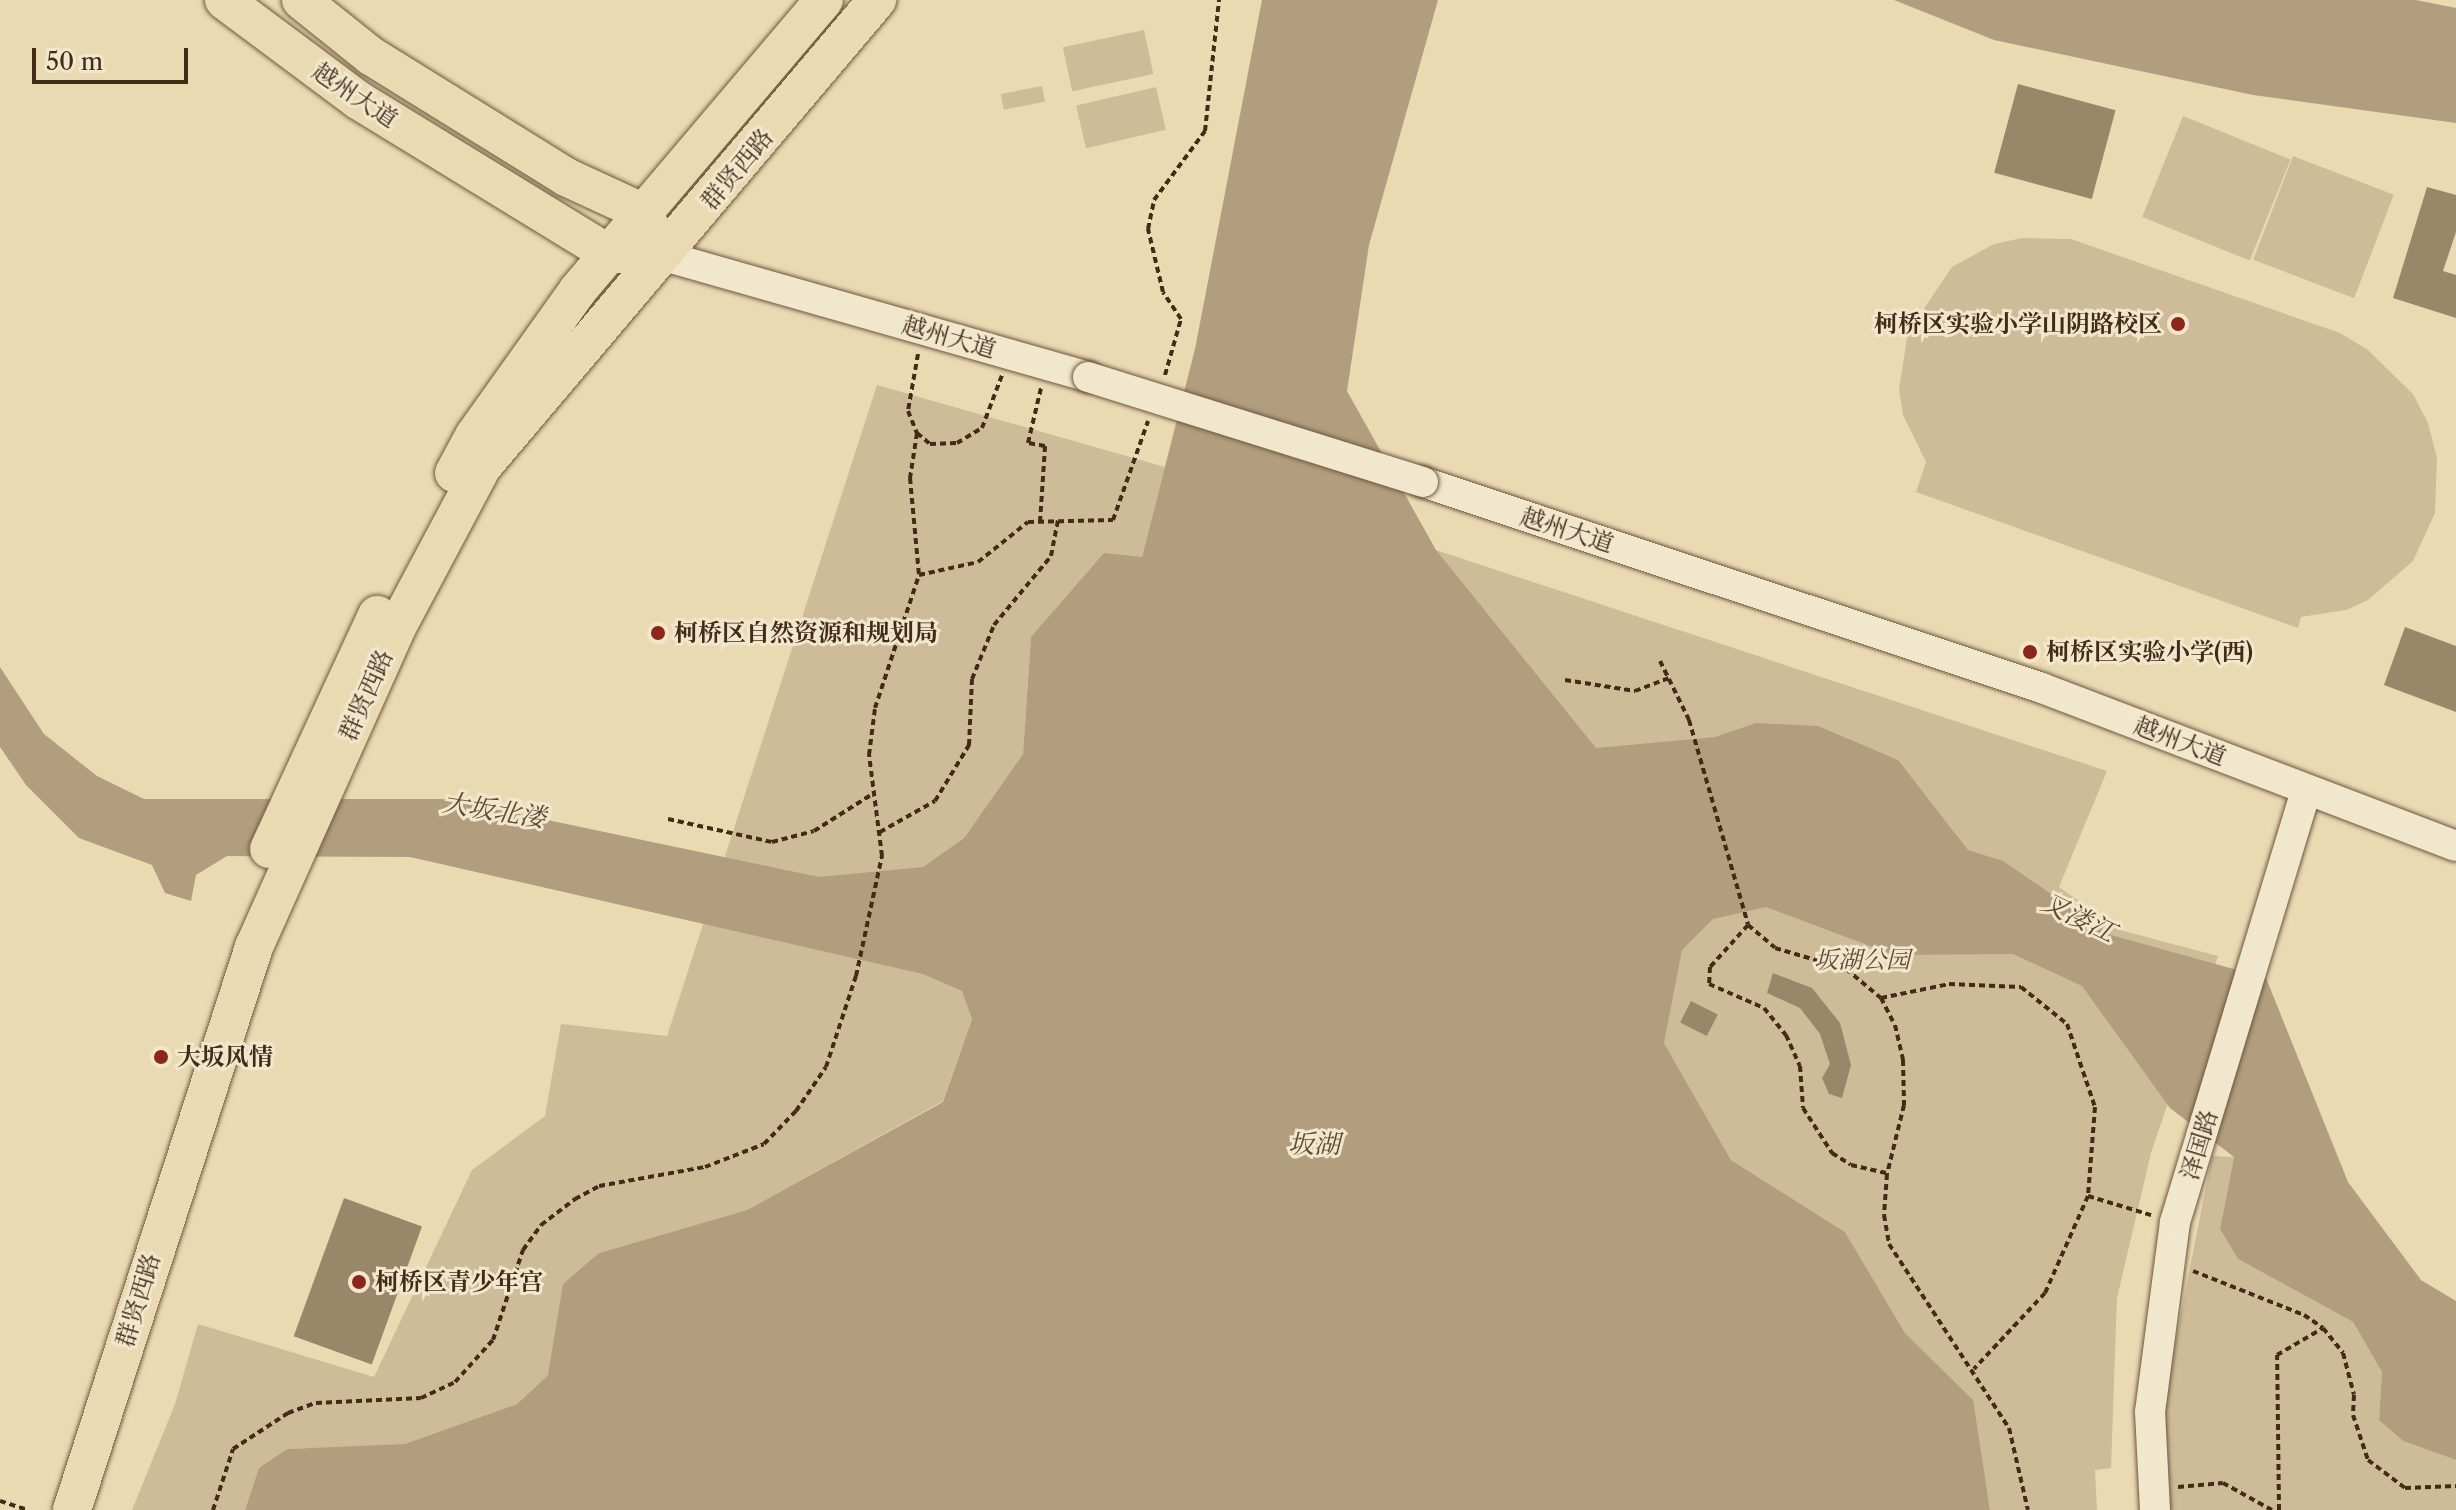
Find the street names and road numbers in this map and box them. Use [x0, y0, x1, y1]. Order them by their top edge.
street label: 越州大道 [307, 56, 403, 134]
street label: 群贤西路 [695, 123, 779, 215]
street label: 越州大道 [899, 310, 999, 364]
street label: 越州大道 [1517, 501, 1617, 559]
street label: 群贤西路 [333, 645, 399, 745]
street label: 越州大道 [2130, 710, 2230, 772]
street label: 泽国路 [2175, 1106, 2223, 1184]
street label: 群贤西路 [110, 1250, 166, 1350]

